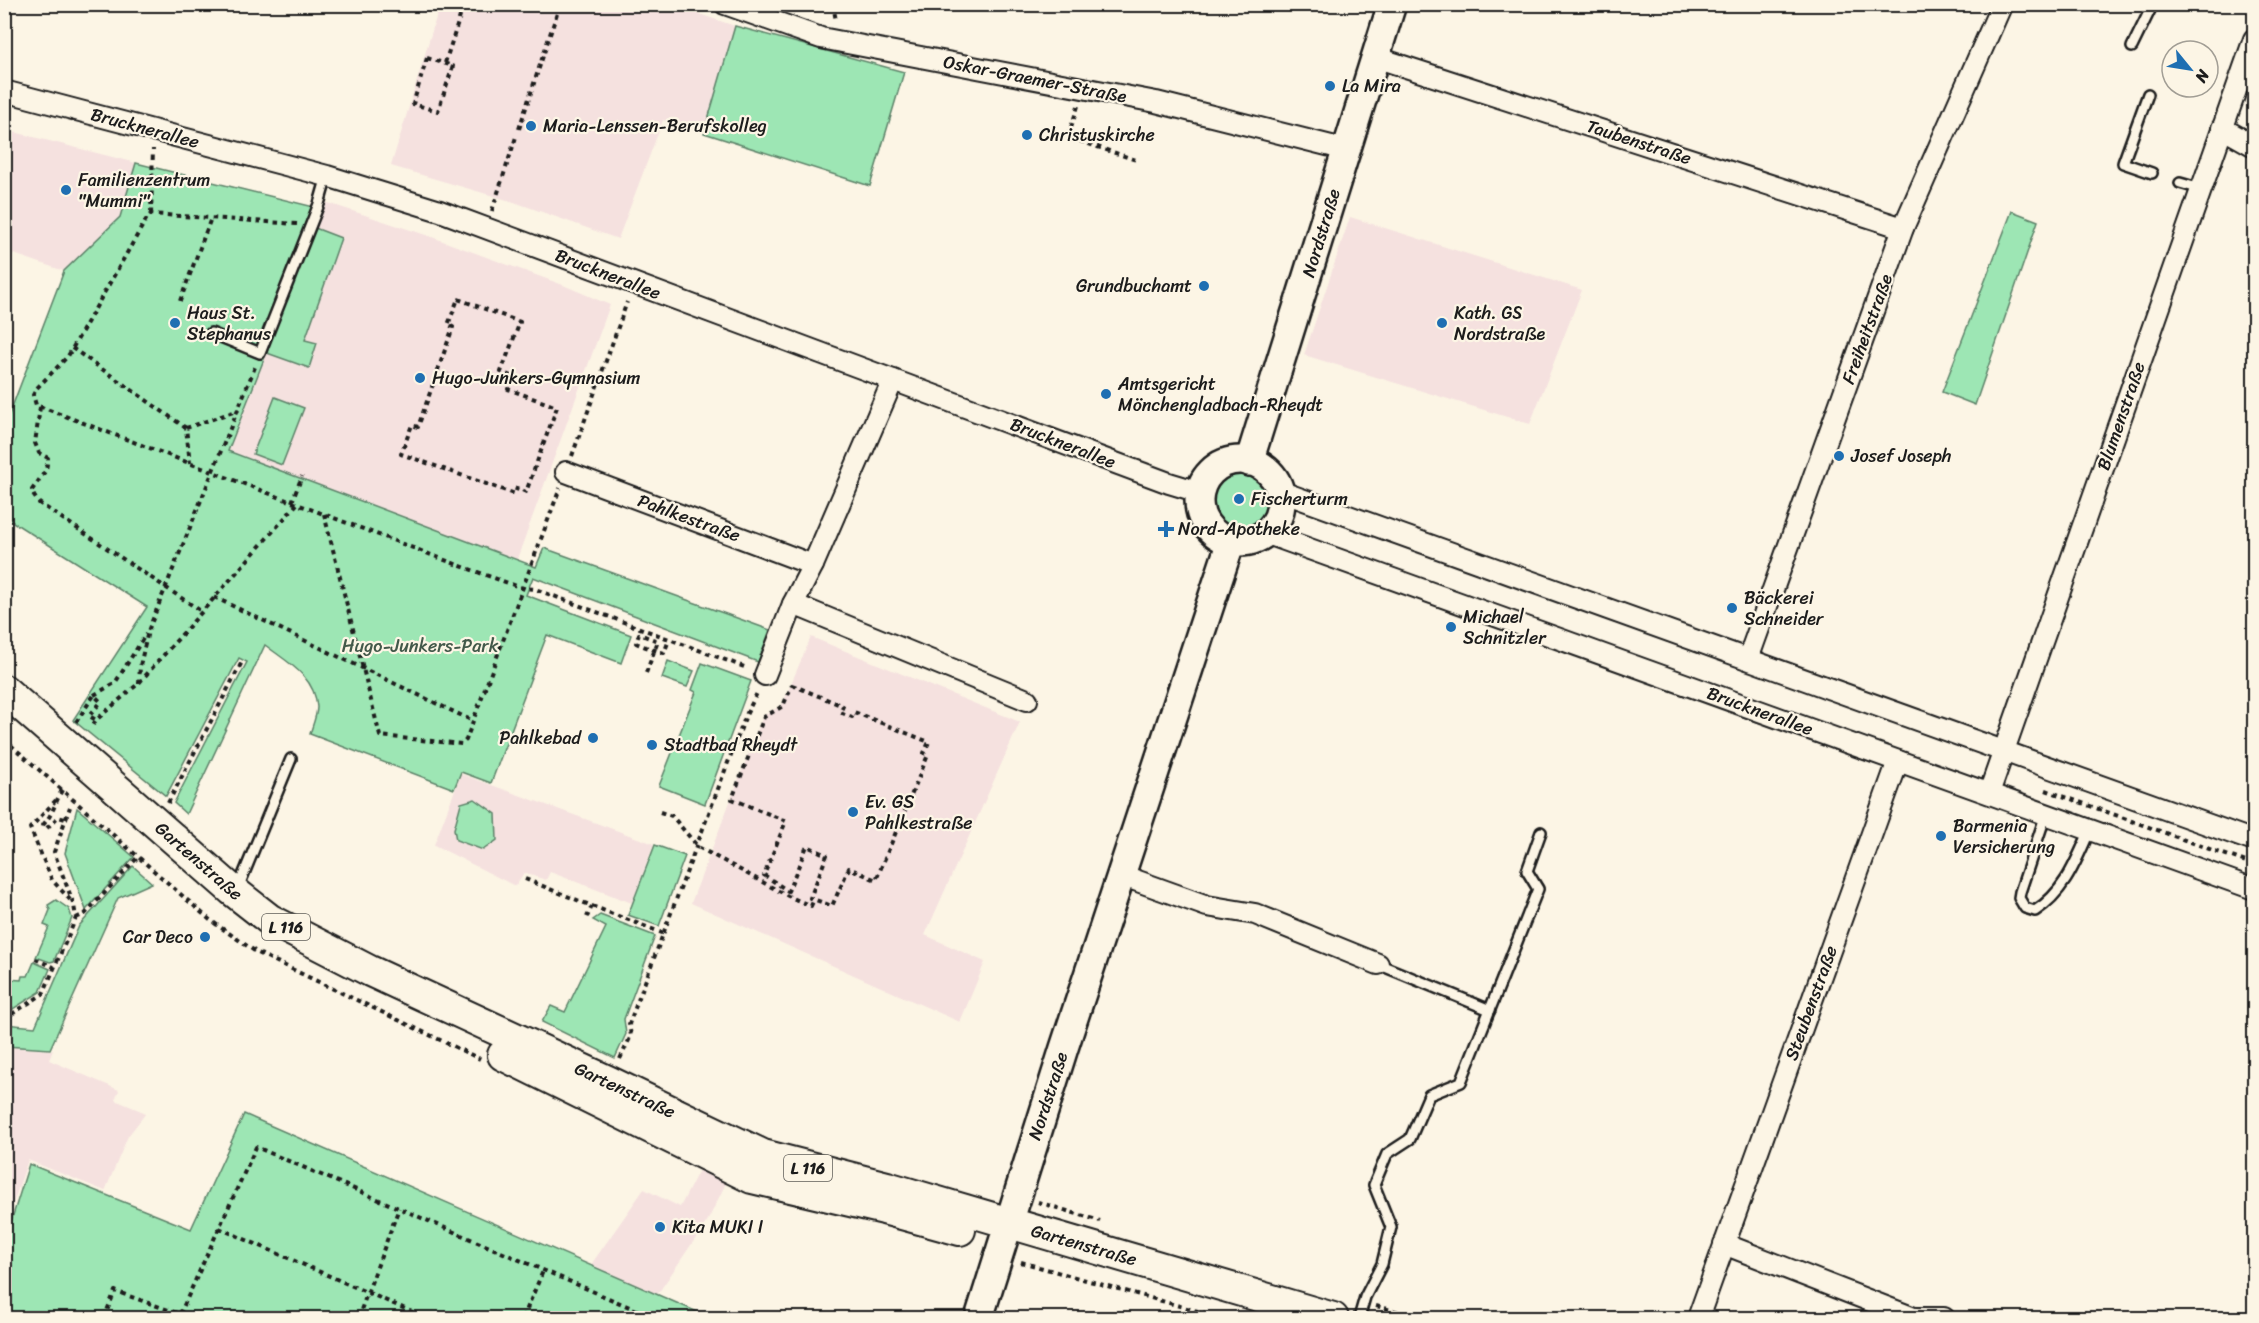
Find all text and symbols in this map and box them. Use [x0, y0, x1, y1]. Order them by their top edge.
north arrow [2160, 39, 2220, 99]
street label: Oskar-Graemer-Straße [941, 46, 1130, 113]
text: N [2187, 63, 2218, 89]
place label: La Mira [1342, 70, 1401, 102]
marker: La Mira [1323, 79, 1337, 93]
street label: Brucknerallee [87, 98, 203, 158]
place label: Maria-Lenssen-Berufskolleg [543, 110, 767, 142]
street label: Taubenstraße [1582, 110, 1696, 174]
marker: Maria-Lenssen-Berufskolleg [524, 119, 538, 133]
place label: Christuskirche [1039, 119, 1155, 151]
marker: Christuskirche [1020, 128, 1034, 142]
place label: Familienzentrum "Mummi" [78, 164, 211, 217]
marker: Familienzentrum "Mummi" [59, 183, 73, 197]
street label: Nordstraße [1292, 184, 1350, 281]
street label: Brucknerallee [550, 239, 666, 309]
street label: Freiheitstraße [1832, 269, 1902, 389]
place label: Grundbuchamt [1076, 270, 1192, 302]
marker: Grundbuchamt [1197, 279, 1211, 293]
place label: Haus St. Stephanus [187, 297, 272, 350]
place label: Kath. GS Nordstraße [1454, 297, 1546, 350]
marker: Haus St. Stephanus [168, 316, 182, 330]
marker: Kath. GS Nordstraße [1435, 316, 1449, 330]
street label: Blumenstraße [2087, 357, 2155, 475]
place label: Hugo-Junkers-Gymnasium [432, 362, 641, 394]
place label: Amtsgericht Mönchengladbach-Rheydt [1117, 368, 1323, 421]
marker: Hugo-Junkers-Gymnasium [413, 371, 427, 385]
marker: Amtsgericht Mönchengladbach-Rheydt [1099, 387, 1113, 401]
street label: Brucknerallee [1005, 408, 1121, 478]
place label: Josef Joseph [1850, 440, 1952, 472]
marker: Josef Joseph [1832, 449, 1846, 463]
place label: Fischerturm [1251, 483, 1348, 515]
street label: Pahlkestraße [633, 485, 745, 551]
marker: Fischerturm [1232, 492, 1246, 506]
place label: Nord-Apotheke [1178, 513, 1300, 545]
marker: Nord-Apotheke [1159, 522, 1173, 536]
place label: Bäckerei Schneider [1744, 582, 1825, 635]
place label: Michael Schnitzler [1463, 601, 1547, 654]
marker: Bäckerei Schneider [1725, 601, 1739, 615]
marker: Michael Schnitzler [1444, 620, 1458, 634]
park label: Hugo-Junkers-Park [342, 630, 499, 662]
street label: Brucknerallee [1702, 677, 1818, 745]
place label: Pahlkebad [499, 722, 583, 754]
place label: Stadtbad Rheydt [664, 729, 798, 761]
marker: Pahlkebad [586, 731, 600, 745]
marker: Stadtbad Rheydt [645, 738, 659, 752]
place label: Ev. GS Pahlkestraße [865, 786, 973, 839]
marker: Ev. GS Pahlkestraße [846, 805, 860, 819]
place label: Barmenia Versicherung [1953, 810, 2055, 863]
street label: Gartenstraße [147, 813, 251, 909]
marker: Barmenia Versicherung [1934, 829, 1948, 843]
road number: L 116 [262, 914, 310, 940]
place label: Car Deco [123, 921, 193, 953]
marker: Car Deco [198, 930, 212, 944]
street label: Steubenstraße [1775, 941, 1847, 1065]
street label: Nordstraße [1019, 1047, 1077, 1144]
street label: Gartenstraße [569, 1053, 681, 1127]
road number: L 116 [784, 1155, 832, 1181]
place label: Kita MUKI I [672, 1211, 764, 1243]
street label: Gartenstraße [1027, 1215, 1141, 1275]
marker: Kita MUKI I [653, 1220, 667, 1234]

